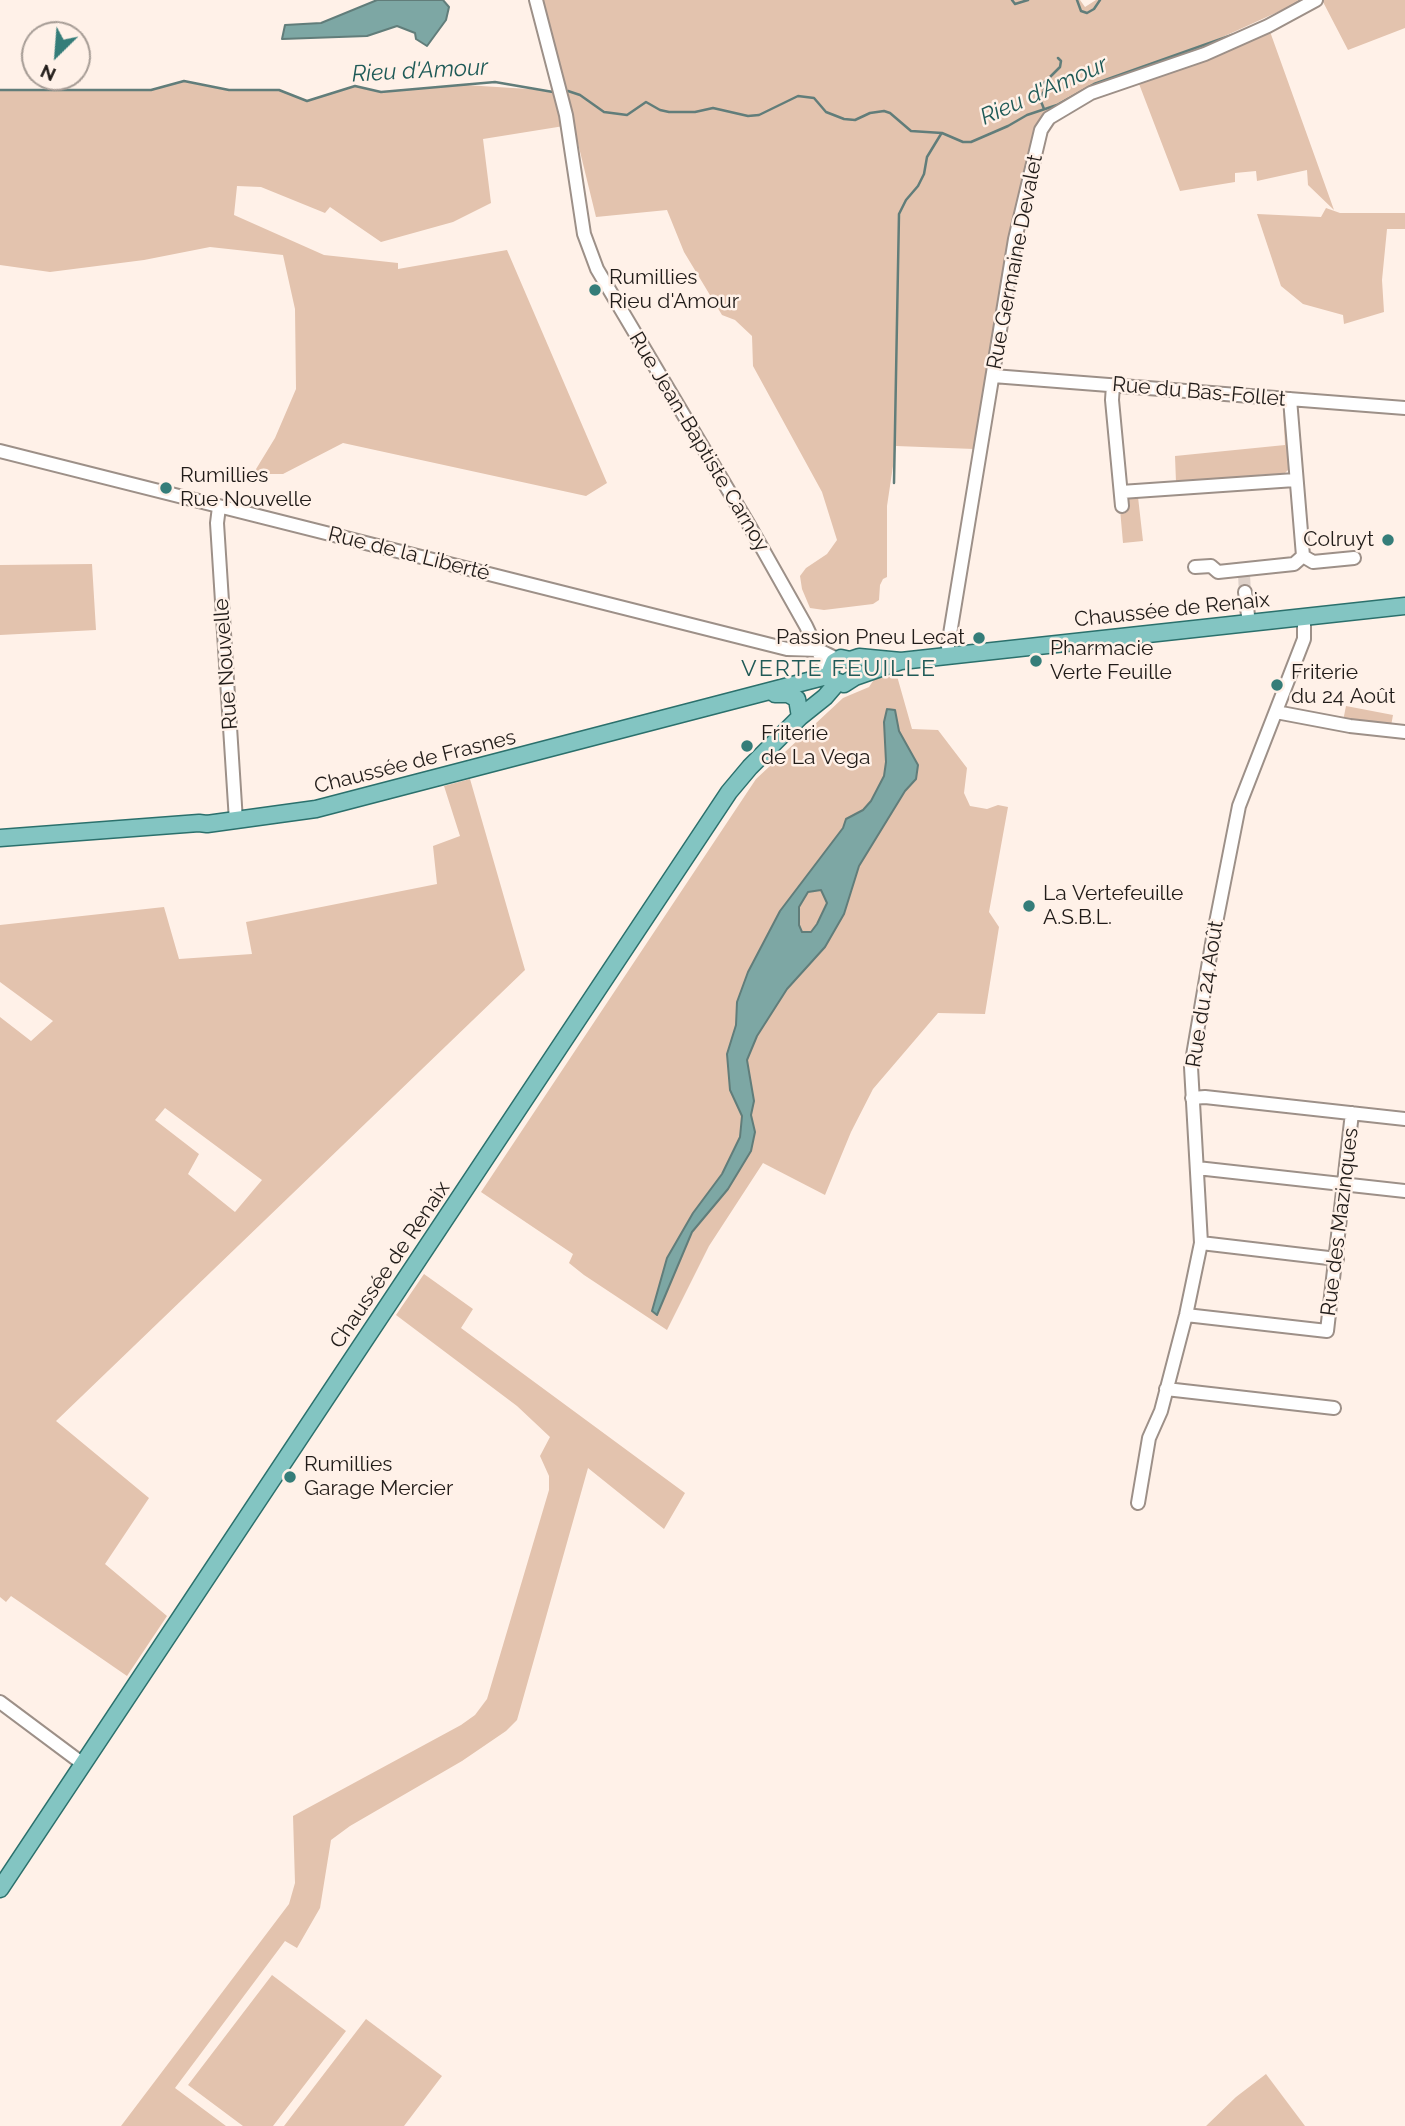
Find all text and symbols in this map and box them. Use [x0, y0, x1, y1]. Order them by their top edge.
north arrow [21, 21, 91, 91]
water label: Rieu d'Amour [976, 51, 1112, 131]
water label: Rieu d'Amour [351, 54, 489, 88]
text: N [37, 60, 59, 86]
street label: Rue Germaine Devalet [982, 153, 1048, 371]
place label: Rumillies Rieu d'Amour [609, 265, 739, 315]
marker: Rumillies Rieu d'Amour [587, 282, 603, 298]
street label: Rue Jean-Baptiste Carnoy [623, 328, 775, 556]
street label: Rue du Bas-Follet [1111, 372, 1287, 412]
place label: Rumillies Rue Nouvelle [180, 463, 312, 513]
marker: Rumillies Rue Nouvelle [158, 480, 174, 496]
street label: Rue de la Liberté [326, 522, 492, 586]
place label: Colruyt [1303, 527, 1374, 553]
marker: Colruyt [1380, 532, 1396, 548]
street label: Chaussée de Renaix [1073, 587, 1271, 633]
street label: Rue Nouvelle [209, 597, 243, 731]
place label: Passion Pneu Lecat [776, 625, 965, 651]
marker: Passion Pneu Lecat [971, 630, 987, 646]
place label: Pharmacie Verte Feuille [1050, 636, 1172, 686]
marker: Pharmacie Verte Feuille [1028, 653, 1044, 669]
district label: VERTE FEUILLE [743, 655, 935, 683]
place label: Friterie du 24 Août [1291, 660, 1396, 710]
marker: Friterie du 24 Août [1269, 677, 1285, 693]
place label: Friterie de La Vega [761, 721, 870, 771]
street label: Chaussée de Frasnes [312, 725, 518, 799]
marker: Friterie de La Vega [739, 738, 755, 754]
place label: La Vertefeuille A.S.B.L. [1043, 881, 1183, 931]
marker: La Vertefeuille A.S.B.L. [1021, 898, 1037, 914]
street label: Rue du 24 Août [1181, 919, 1229, 1069]
street label: Rue des Mazinques [1316, 1126, 1364, 1318]
street label: Chaussée de Renaix [325, 1177, 455, 1353]
place label: Rumillies Garage Mercier [304, 1452, 453, 1502]
marker: Rumillies Garage Mercier [282, 1469, 298, 1485]

